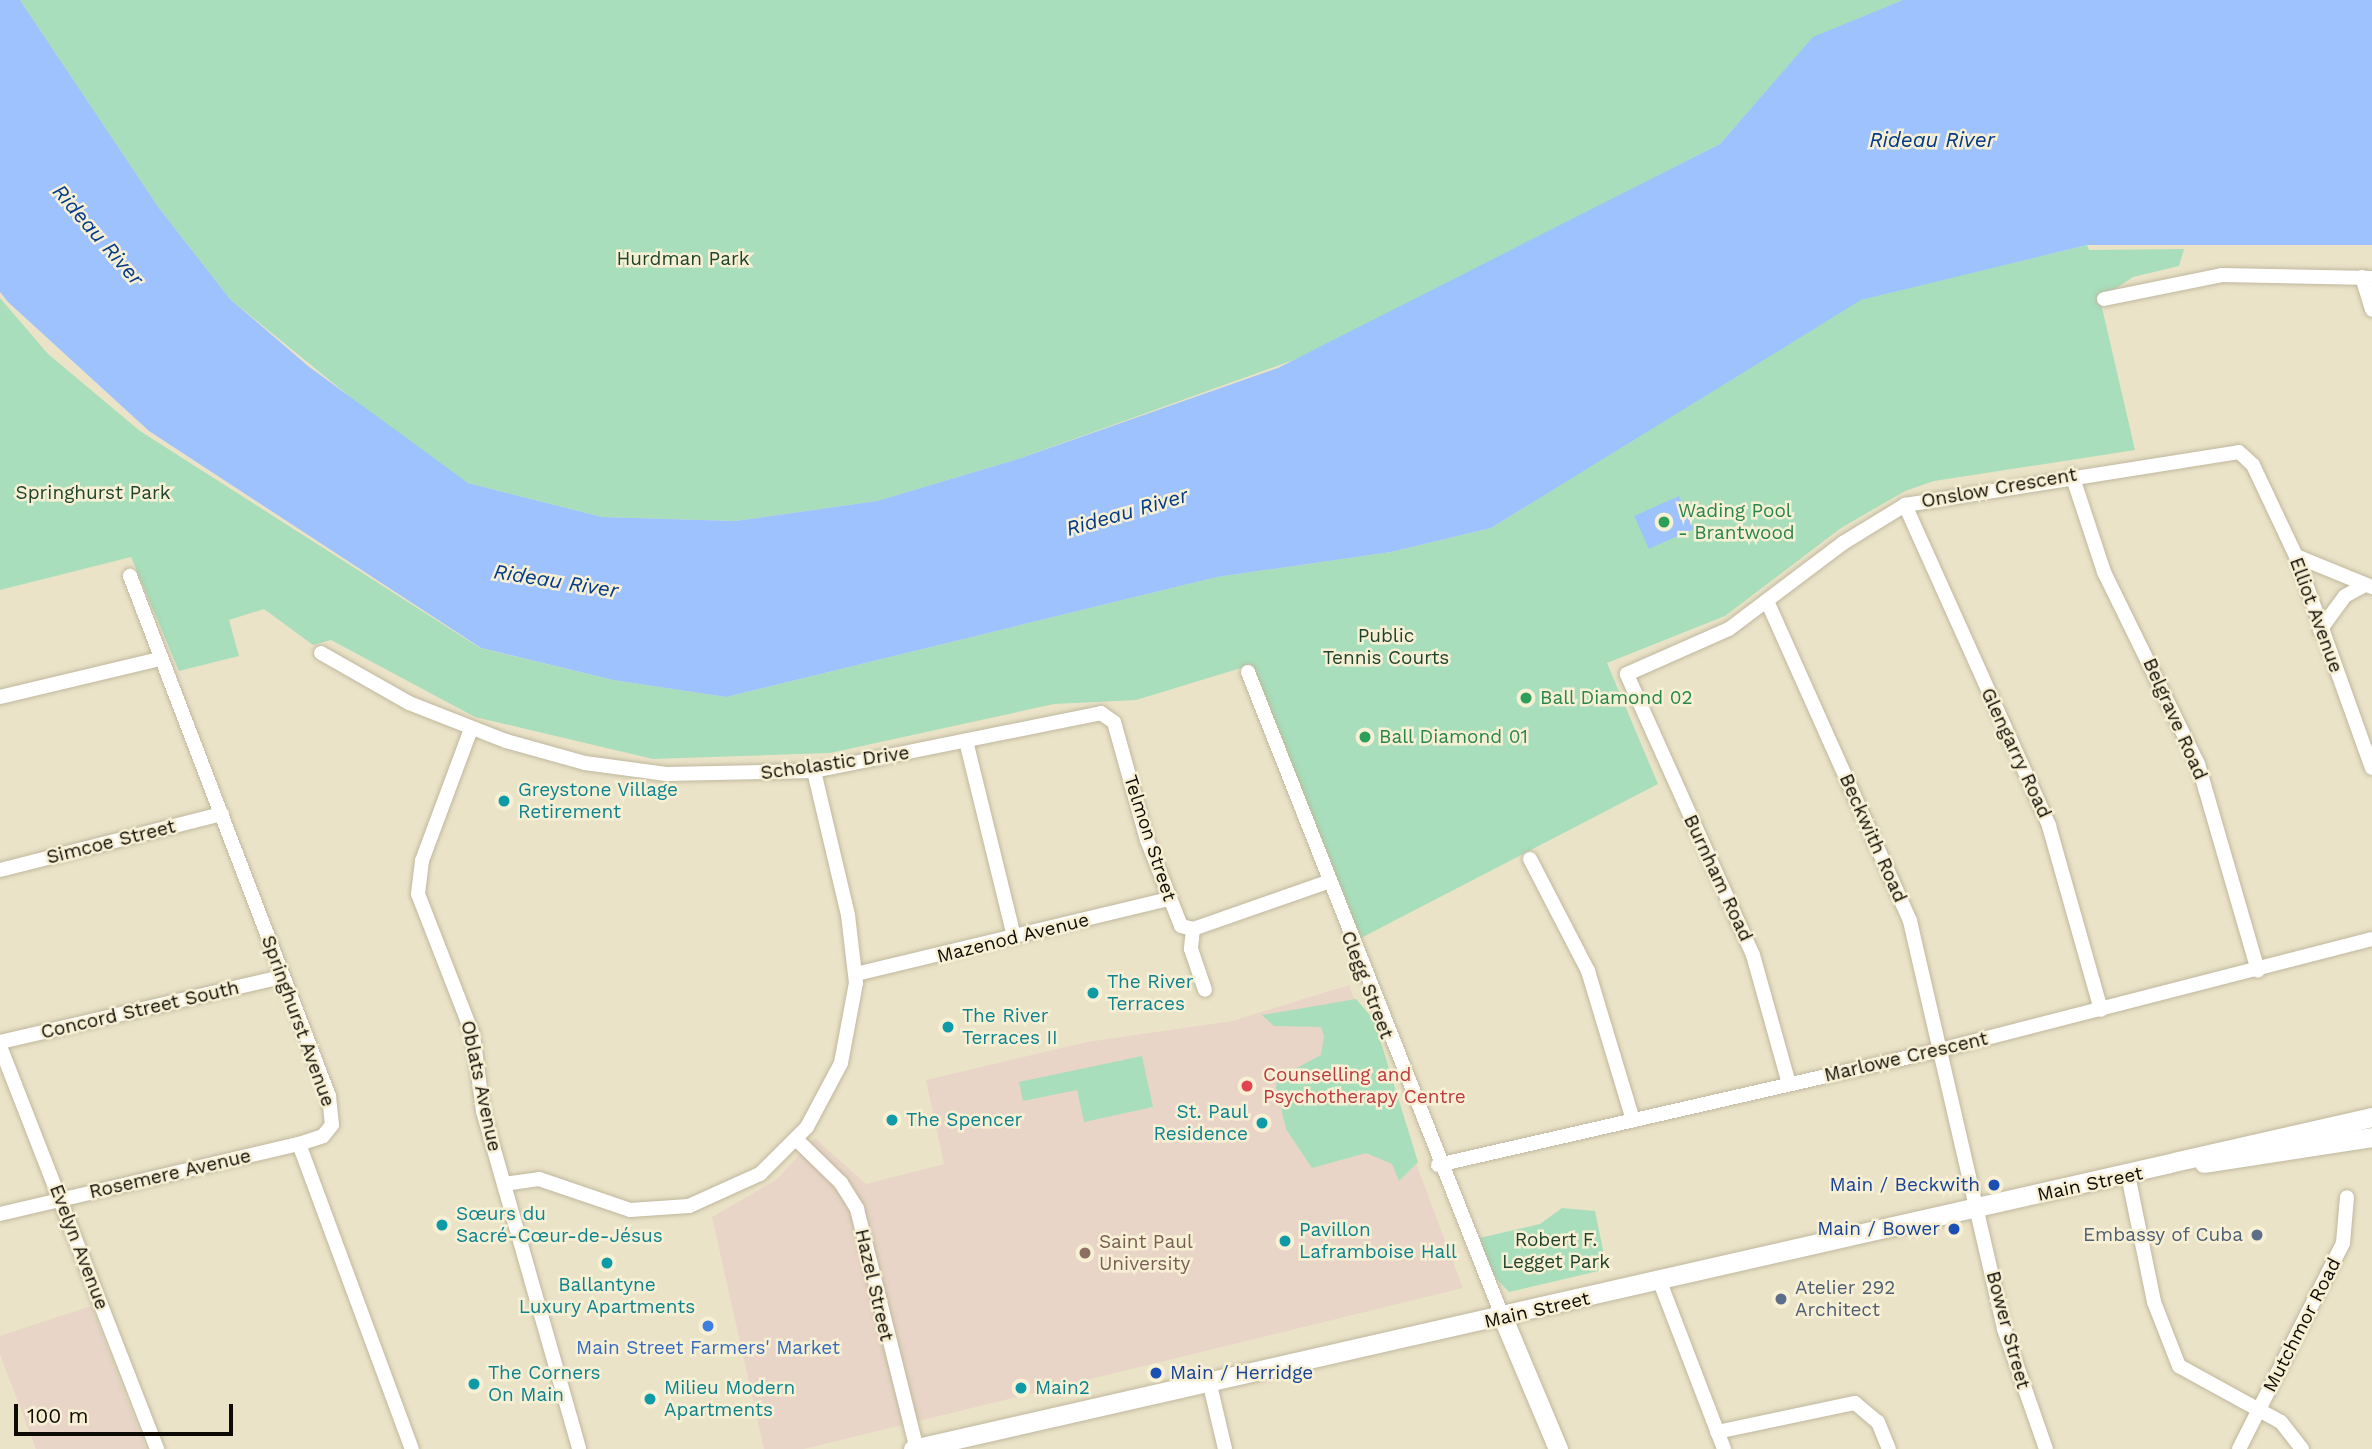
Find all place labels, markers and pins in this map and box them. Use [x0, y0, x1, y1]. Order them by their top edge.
place label: Wading Pool - Brantwood [1678, 500, 1795, 544]
marker: Wading Pool - Brantwood [1656, 514, 1672, 530]
place label: Ball Diamond 02 [1540, 687, 1693, 709]
marker: Ball Diamond 02 [1518, 690, 1534, 706]
place label: Ball Diamond 01 [1379, 726, 1529, 748]
marker: Ball Diamond 01 [1357, 729, 1373, 745]
place label: Greystone Village Retirement [518, 779, 679, 823]
marker: Greystone Village Retirement [496, 793, 512, 809]
place label: The River Terraces [1107, 971, 1193, 1015]
marker: The River Terraces [1085, 985, 1101, 1001]
place label: The River Terraces II [962, 1005, 1058, 1049]
marker: The River Terraces II [940, 1019, 956, 1035]
place label: Counselling and Psychotherapy Centre [1263, 1064, 1466, 1108]
marker: Counselling and Psychotherapy Centre [1237, 1076, 1257, 1096]
place label: St. Paul Residence [1153, 1101, 1248, 1145]
place label: The Spencer [906, 1109, 1022, 1131]
marker: The Spencer [884, 1112, 900, 1128]
marker: St. Paul Residence [1254, 1115, 1270, 1131]
place label: Main / Beckwith [1830, 1174, 1980, 1196]
marker: Main / Beckwith [1986, 1177, 2002, 1193]
place label: Sœurs du Sacré-Cœur-de-Jésus [456, 1203, 663, 1247]
marker: Sœurs du Sacré-Cœur-de-Jésus [434, 1217, 450, 1233]
place label: Main / Bower [1817, 1218, 1940, 1240]
place label: Pavillon Laframboise Hall [1299, 1219, 1457, 1263]
marker: Main / Bower [1946, 1221, 1962, 1237]
place label: Embassy of Cuba [2082, 1224, 2243, 1246]
marker: Embassy of Cuba [2249, 1227, 2265, 1243]
place label: Saint Paul University [1099, 1231, 1193, 1275]
marker: Pavillon Laframboise Hall [1277, 1233, 1293, 1249]
marker: Saint Paul University [1077, 1245, 1093, 1261]
marker: Ballantyne Luxury Apartments [599, 1255, 615, 1271]
place label: Ballantyne Luxury Apartments [518, 1274, 696, 1318]
place label: Atelier 292 Architect [1795, 1277, 1896, 1321]
marker: Atelier 292 Architect [1773, 1291, 1789, 1307]
marker: Main Street Farmers' Market [700, 1318, 716, 1334]
place label: Main Street Farmers' Market [576, 1337, 840, 1359]
place label: The Corners On Main [488, 1362, 601, 1406]
place label: Main / Herridge [1170, 1362, 1313, 1384]
marker: Main / Herridge [1148, 1365, 1164, 1381]
marker: The Corners On Main [466, 1376, 482, 1392]
place label: Milieu Modern Apartments [664, 1377, 795, 1421]
place label: Main2 [1035, 1377, 1090, 1399]
marker: Main2 [1013, 1380, 1029, 1396]
marker: Milieu Modern Apartments [642, 1391, 658, 1407]

